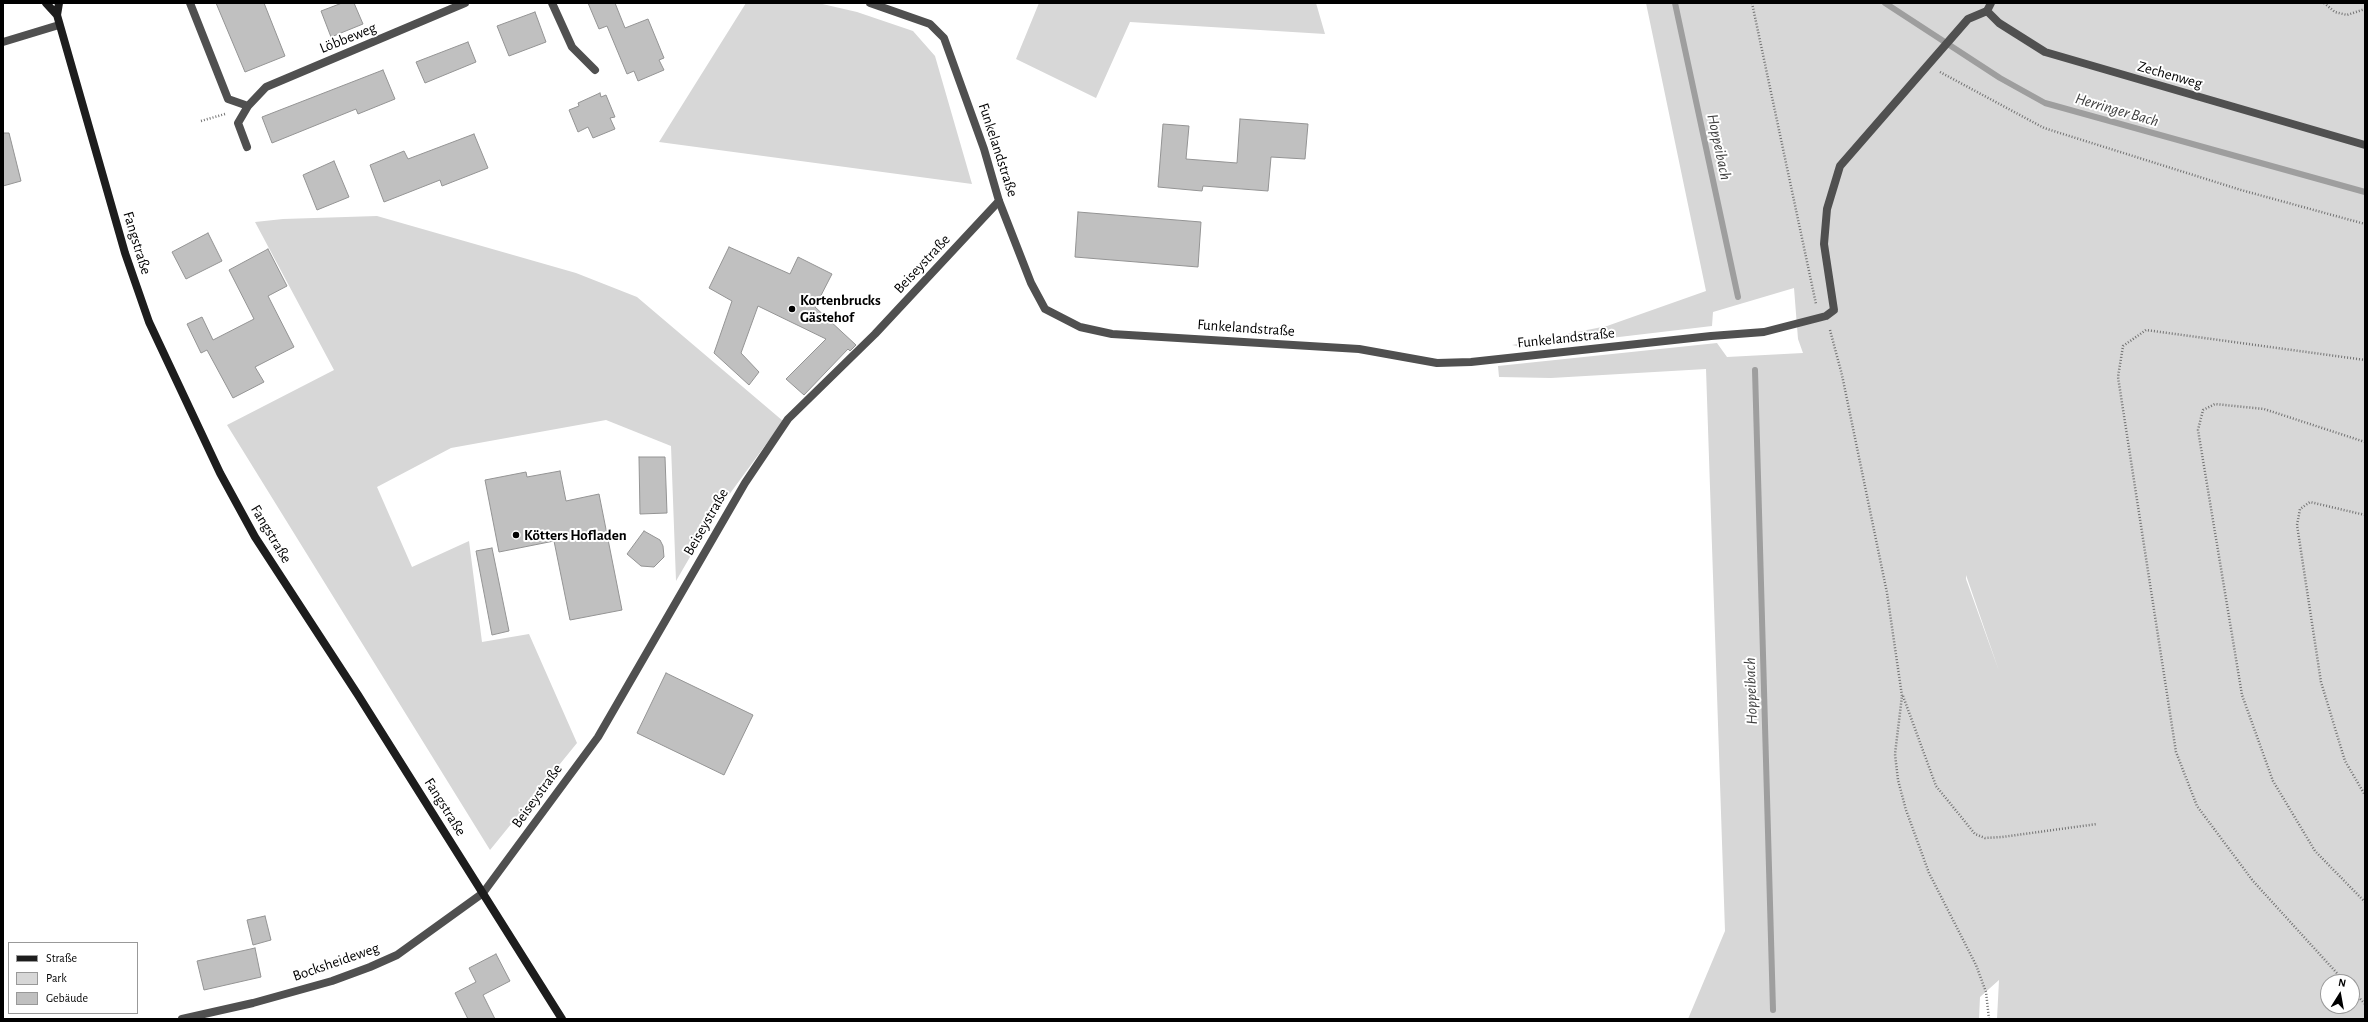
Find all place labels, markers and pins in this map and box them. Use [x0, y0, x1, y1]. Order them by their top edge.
place label: Kortenbrucks Gästehof [800, 291, 881, 326]
marker: Kortenbrucks Gästehof [787, 304, 797, 314]
place label: Kötters Hofladen [524, 526, 627, 544]
marker: Kötters Hofladen [511, 530, 521, 540]

